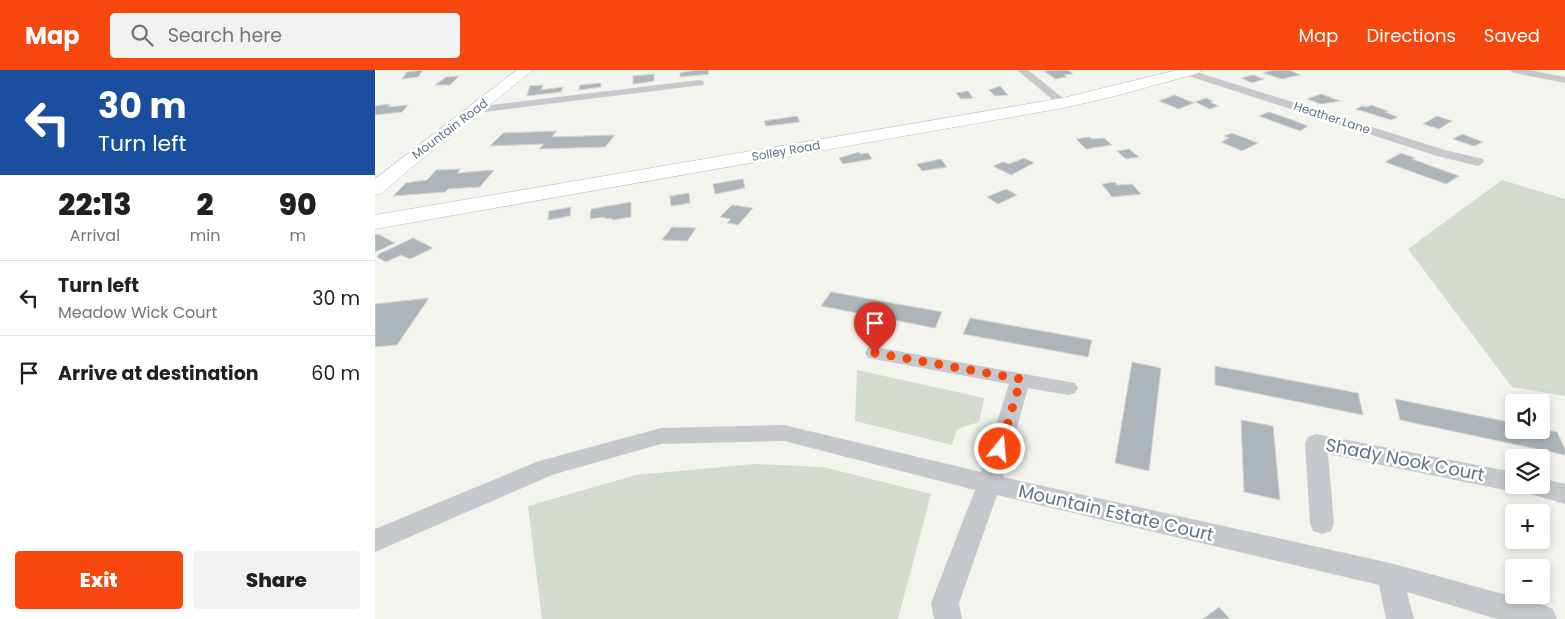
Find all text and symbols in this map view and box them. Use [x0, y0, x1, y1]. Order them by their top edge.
search box [110, 13, 460, 58]
text: Map [25, 19, 80, 52]
icon: search [128, 21, 156, 49]
text: Search here [168, 22, 282, 49]
text: Map [1299, 23, 1338, 48]
text: Directions [1366, 23, 1456, 48]
text: Saved [1484, 23, 1540, 48]
text: 30 m [98, 81, 186, 130]
icon: left [15, 90, 80, 155]
street label: Mountain Road [408, 94, 491, 163]
street label: Heather Lane [1292, 97, 1373, 138]
text: Turn left [98, 128, 186, 159]
street label: Solley Road [750, 136, 821, 165]
text: 22:13 [58, 183, 131, 226]
text: 2 [197, 183, 214, 226]
text: 90 [279, 183, 317, 226]
text: Arrival [70, 224, 120, 247]
text: min [190, 224, 220, 247]
text: m [289, 224, 306, 247]
text: Turn left [58, 272, 139, 299]
icon: left [15, 284, 43, 312]
text: 30 m [312, 285, 360, 312]
text: Meadow Wick Court [58, 301, 217, 324]
pin [854, 302, 896, 353]
icon: arrive [861, 309, 889, 337]
icon: arrive [15, 359, 43, 387]
text: Arrive at destination [58, 360, 259, 387]
text: 60 m [311, 360, 360, 387]
map controls [1505, 394, 1550, 604]
button: sound [1505, 394, 1550, 439]
position arrow [973, 422, 1025, 474]
street label: Shady Nook Court [1324, 432, 1487, 487]
button: layers [1505, 449, 1550, 494]
street label: Mountain Estate Court [1016, 478, 1216, 547]
button: + [1505, 504, 1550, 549]
button: Exit [15, 551, 183, 609]
button: Share [193, 551, 360, 609]
button: − [1505, 559, 1550, 604]

